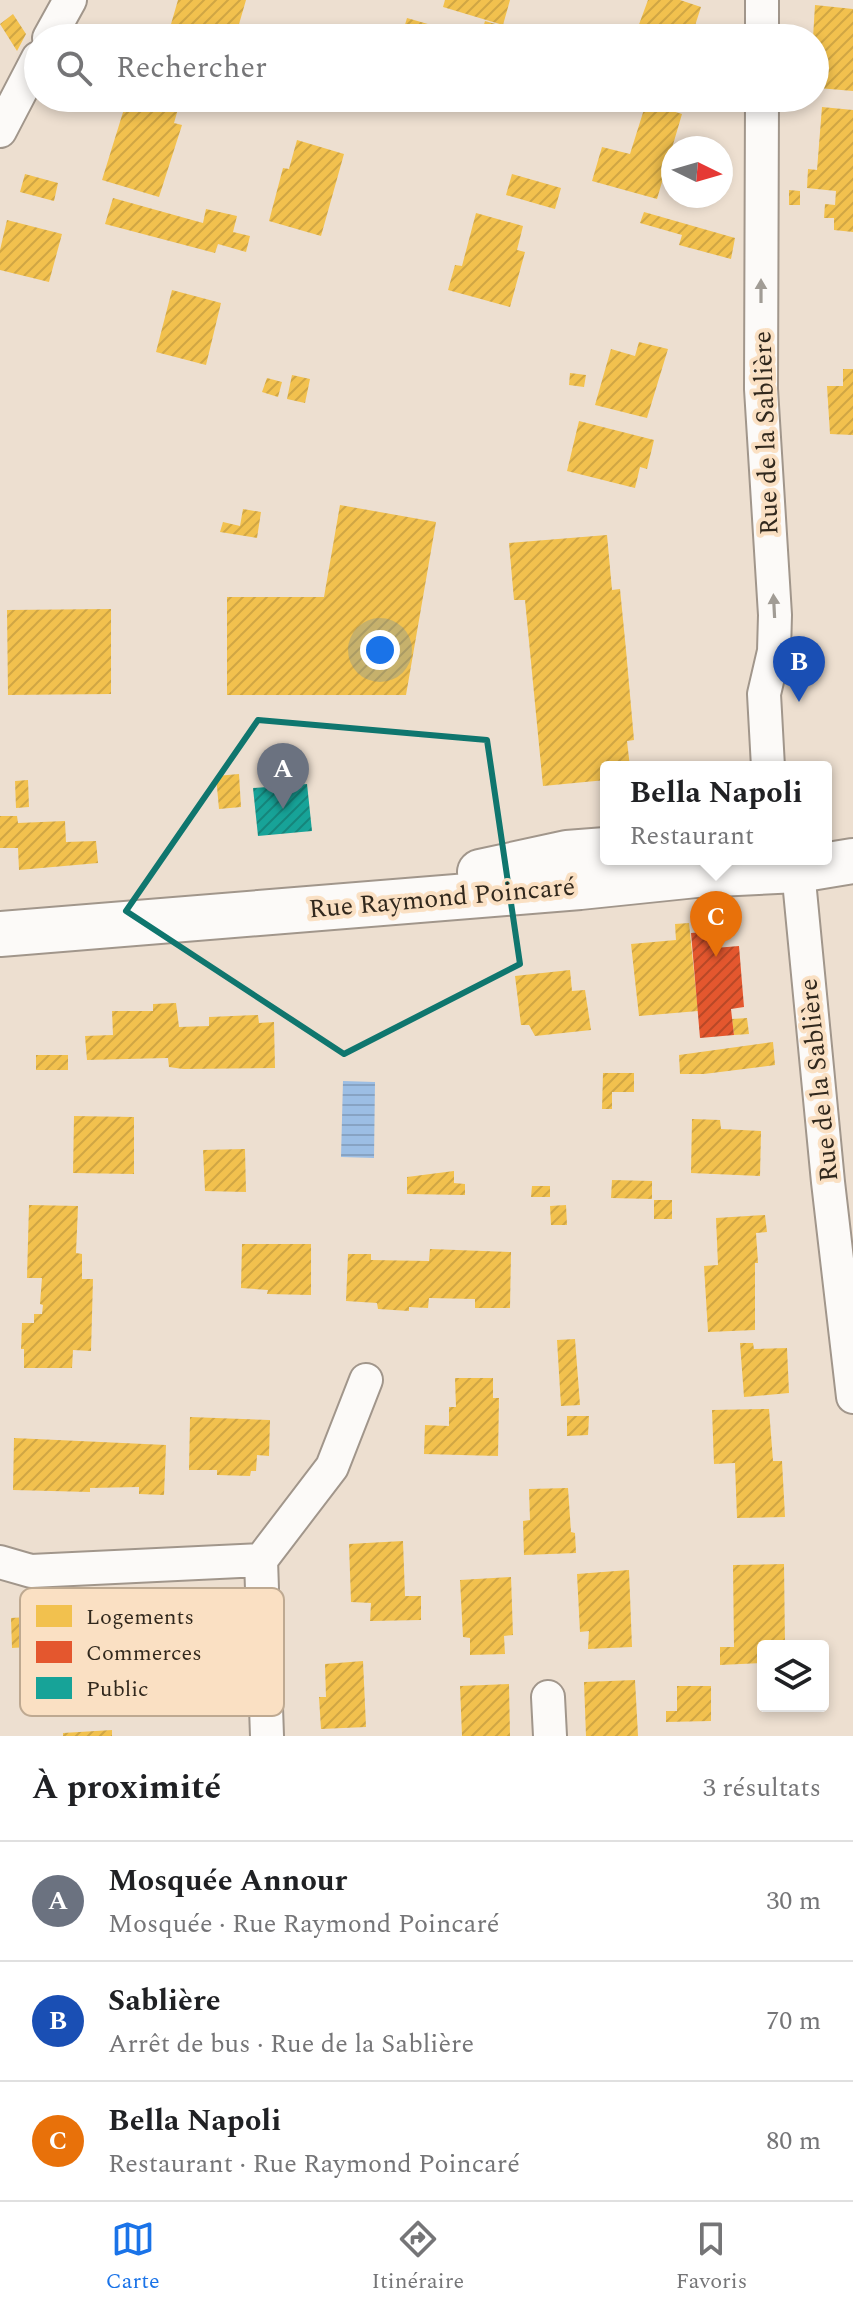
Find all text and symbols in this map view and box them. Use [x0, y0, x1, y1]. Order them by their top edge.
search box [24, 24, 829, 112]
text: Rechercher [116, 45, 267, 91]
icon: search [52, 46, 96, 90]
north arrow [661, 136, 733, 208]
one-way arrow [755, 278, 767, 303]
street label: Rue de la Sablière [742, 330, 790, 536]
one-way arrow [768, 593, 781, 618]
your location [360, 630, 400, 670]
pin: B [773, 636, 825, 702]
pin: A [257, 743, 309, 809]
popup [600, 761, 832, 865]
text: Bella Napoli [629, 770, 803, 816]
text: Restaurant [629, 816, 754, 856]
street label: Rue Raymond Poincaré [307, 866, 577, 930]
pin: C [690, 891, 742, 957]
street label: Rue de la Sablière [788, 976, 850, 1184]
legend [20, 1588, 284, 1716]
text: Logements [86, 1601, 194, 1634]
text: Commerces [86, 1637, 202, 1670]
map controls [757, 1640, 829, 1712]
button: layers [757, 1640, 829, 1712]
text: Public [86, 1673, 149, 1706]
text: À proximité [32, 1762, 221, 1814]
text: 3 résultats [703, 1768, 821, 1808]
text: Mosquée Annour [108, 1858, 347, 1904]
text: A [48, 1881, 68, 1921]
text: 30 m [766, 1881, 821, 1921]
text: Mosquée · Rue Raymond Poincaré [108, 1904, 499, 1944]
text: Sablière [108, 1978, 221, 2024]
text: B [49, 2001, 67, 2041]
text: 70 m [766, 2001, 821, 2041]
text: Arrêt de bus · Rue de la Sablière [108, 2024, 474, 2064]
text: Bella Napoli [108, 2098, 281, 2144]
text: C [49, 2121, 67, 2161]
text: 80 m [766, 2121, 821, 2161]
text: Restaurant · Rue Raymond Poincaré [108, 2144, 520, 2184]
tab: Carte [106, 2217, 160, 2298]
tab: Itinéraire [371, 2217, 464, 2298]
tab: Favoris [676, 2217, 747, 2298]

